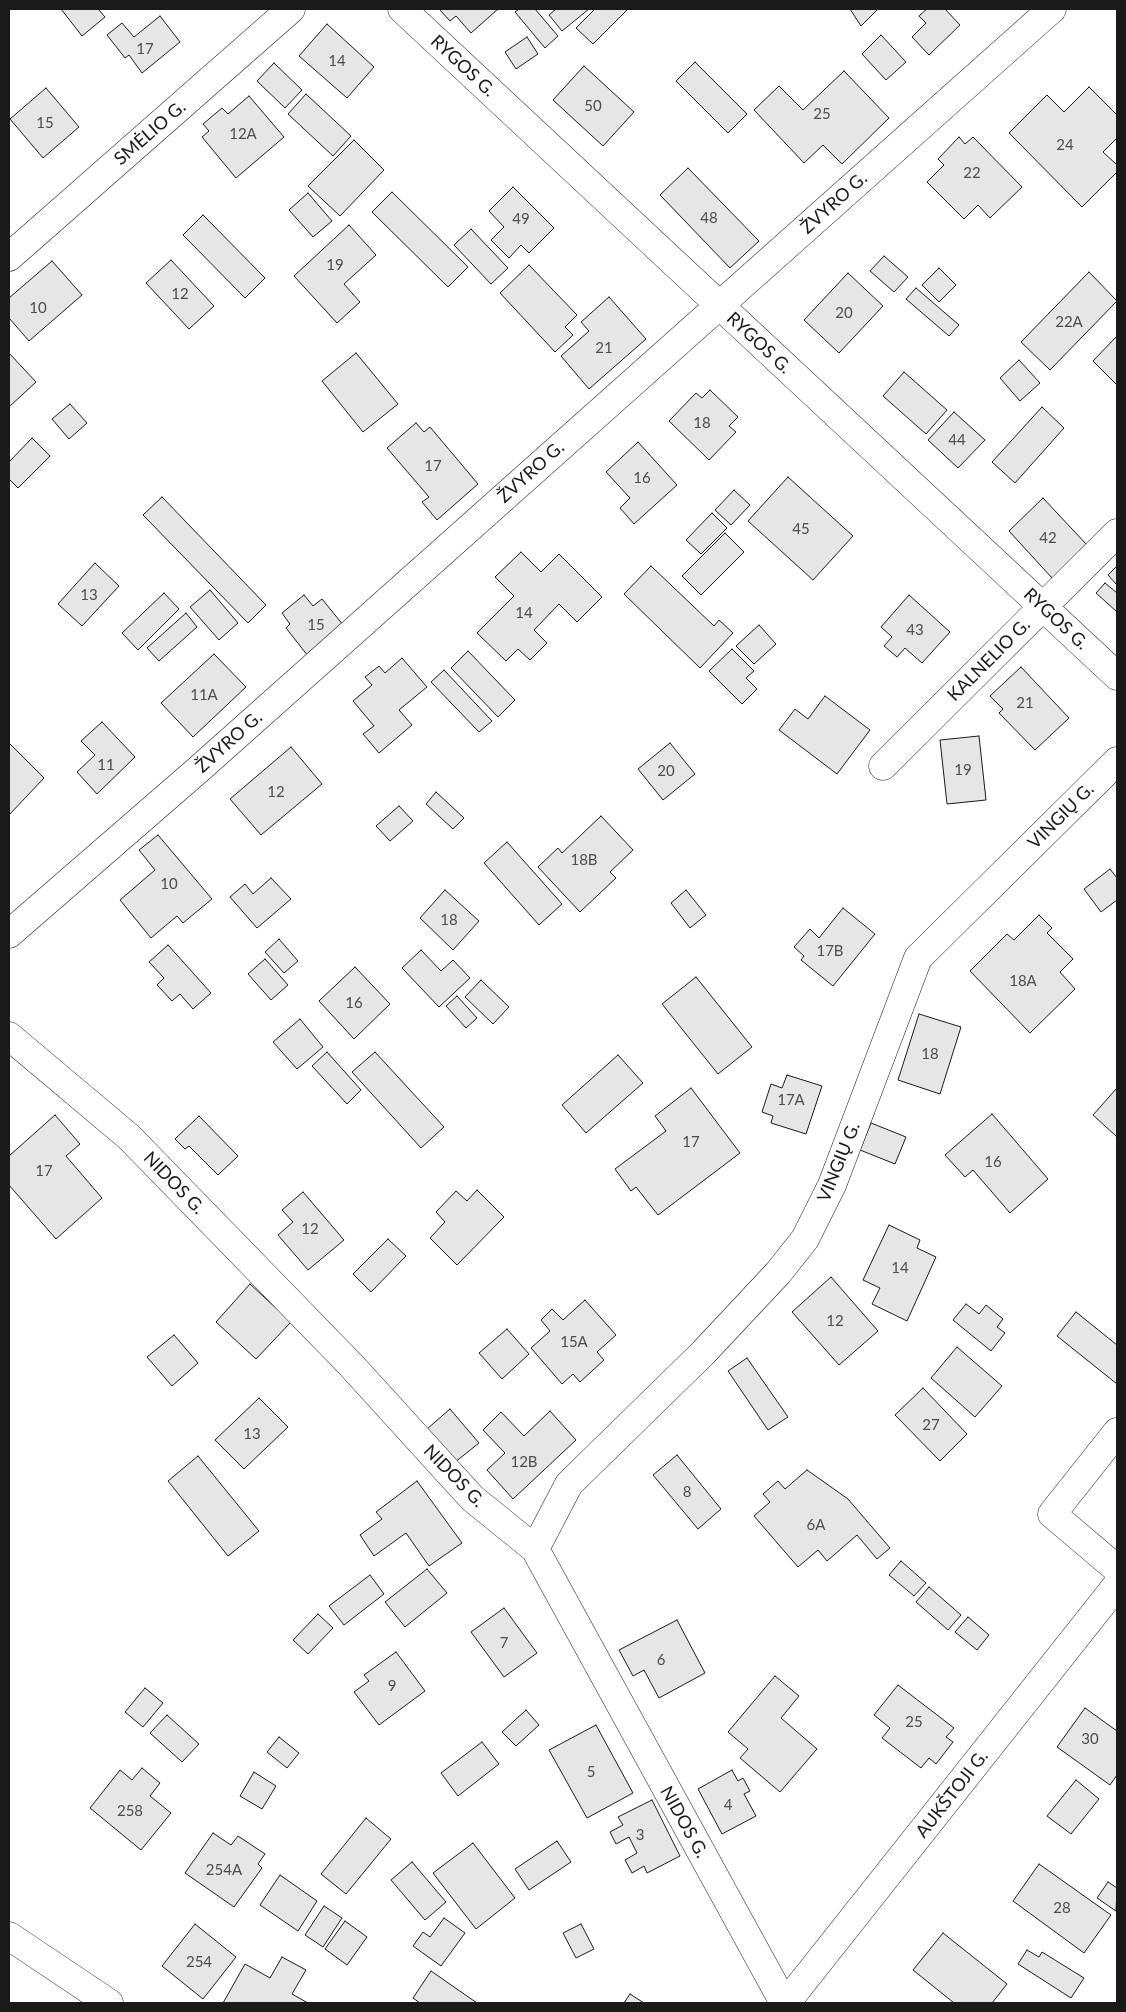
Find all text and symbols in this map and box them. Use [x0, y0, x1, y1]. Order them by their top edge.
street label: RYGOS G. [426, 31, 500, 101]
house number: 17 [136, 40, 154, 58]
house number: 14 [328, 52, 346, 70]
street label: SMĖLIO G. [110, 96, 190, 170]
house number: 50 [584, 97, 602, 115]
house number: 25 [813, 105, 831, 123]
house number: 15 [36, 114, 54, 132]
house number: 12A [229, 125, 257, 143]
house number: 24 [1056, 136, 1074, 154]
house number: 22 [963, 164, 981, 182]
street label: ŽVYRO G. [796, 168, 872, 238]
house number: 48 [700, 209, 718, 227]
house number: 49 [512, 210, 530, 228]
house number: 19 [326, 256, 344, 274]
house number: 12 [171, 285, 189, 303]
house number: 10 [29, 299, 47, 317]
house number: 20 [835, 304, 853, 322]
street label: RYGOS G. [722, 308, 796, 378]
house number: 22A [1055, 313, 1083, 331]
house number: 21 [595, 339, 613, 357]
house number: 18 [693, 414, 711, 432]
house number: 44 [948, 431, 966, 449]
street label: ŽVYRO G. [493, 437, 569, 507]
house number: 17 [424, 457, 442, 475]
house number: 16 [633, 469, 651, 487]
house number: 45 [792, 520, 810, 538]
house number: 42 [1039, 529, 1057, 547]
street label: RYGOS G. [1019, 584, 1093, 654]
house number: 13 [80, 586, 98, 604]
house number: 14 [515, 604, 533, 622]
street label: KALNELIO G. [943, 614, 1035, 706]
house number: 15 [307, 616, 325, 634]
house number: 43 [906, 621, 924, 639]
house number: 11A [190, 686, 218, 704]
house number: 21 [1016, 694, 1034, 712]
street label: ŽVYRO G. [191, 707, 267, 777]
house number: 11 [97, 756, 115, 774]
house number: 19 [954, 761, 972, 779]
house number: 20 [657, 762, 675, 780]
street label: VINGIŲ G. [1024, 779, 1098, 853]
house number: 12 [267, 783, 285, 801]
house number: 18B [570, 851, 598, 869]
house number: 10 [160, 875, 178, 893]
house number: 18 [440, 911, 458, 929]
house number: 17B [816, 942, 844, 960]
house number: 18A [1009, 972, 1037, 990]
house number: 16 [345, 994, 363, 1012]
house number: 18 [921, 1045, 939, 1063]
house number: 17A [777, 1091, 805, 1109]
street label: VINGIŲ G. [813, 1119, 865, 1205]
house number: 17 [682, 1133, 700, 1151]
street label: NIDOS G. [139, 1147, 209, 1219]
house number: 16 [984, 1153, 1002, 1171]
house number: 17 [35, 1162, 53, 1180]
house number: 12 [301, 1220, 319, 1238]
house number: 14 [891, 1259, 909, 1277]
house number: 12 [826, 1312, 844, 1330]
house number: 15A [560, 1333, 588, 1351]
house number: 27 [922, 1416, 940, 1434]
house number: 13 [243, 1425, 261, 1443]
street label: NIDOS G. [419, 1440, 489, 1512]
house number: 12B [510, 1453, 538, 1471]
house number: 8 [683, 1483, 691, 1501]
house number: 6A [807, 1516, 825, 1534]
house number: 7 [500, 1634, 508, 1652]
house number: 6 [657, 1651, 665, 1669]
house number: 9 [388, 1677, 396, 1695]
house number: 25 [905, 1713, 923, 1731]
house number: 30 [1081, 1730, 1099, 1748]
street label: AUKŠTOJI G. [911, 1746, 993, 1842]
house number: 5 [587, 1763, 595, 1781]
street label: NIDOS G. [655, 1782, 713, 1862]
house number: 4 [724, 1796, 732, 1814]
house number: 258 [117, 1802, 143, 1820]
house number: 3 [636, 1826, 644, 1844]
house number: 254A [206, 1861, 242, 1879]
house number: 28 [1053, 1899, 1071, 1917]
house number: 254 [186, 1953, 212, 1971]

